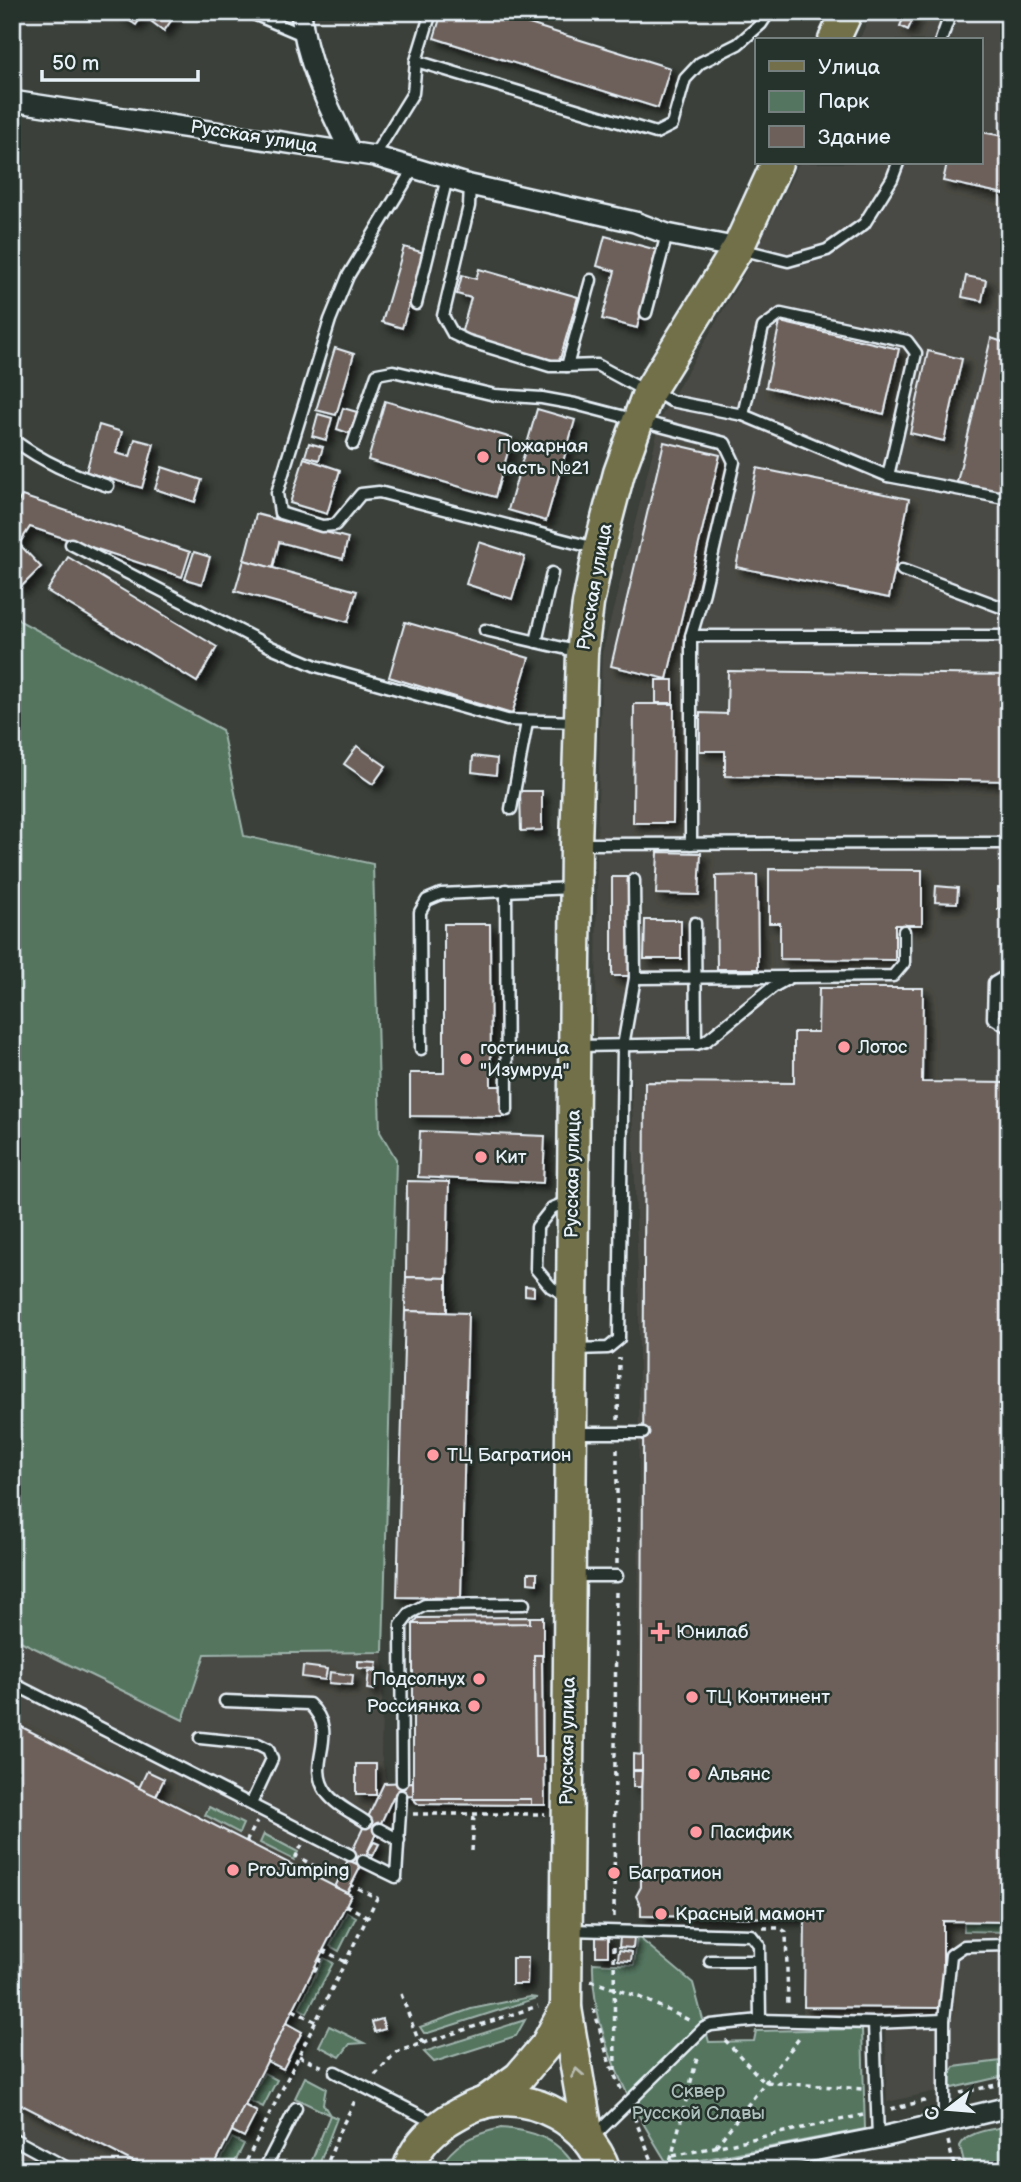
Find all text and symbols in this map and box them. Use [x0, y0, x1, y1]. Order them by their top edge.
scale bar [42, 38, 198, 82]
legend [755, 38, 982, 164]
text: 50 m [52, 51, 99, 76]
text: Улица [818, 55, 881, 80]
text: Парк [818, 89, 869, 114]
street label: Русская улица [189, 116, 319, 158]
text: Здание [818, 125, 891, 150]
place label: Пожарная часть №21 [497, 435, 589, 480]
marker: Пожарная часть №21 [475, 449, 491, 465]
street label: Русская улица [573, 522, 617, 652]
place label: Лотос [857, 1036, 908, 1059]
place label: гостиница "Изумруд" [480, 1037, 570, 1082]
marker: Лотос [836, 1039, 852, 1055]
marker: гостиница "Изумруд" [458, 1051, 474, 1067]
street label: Русская улица [560, 1109, 586, 1239]
place label: Кит [495, 1146, 527, 1169]
marker: Кит [473, 1149, 489, 1165]
place label: ТЦ Багратион [447, 1444, 572, 1467]
marker: ТЦ Багратион [425, 1447, 441, 1463]
place label: Юнилаб [676, 1621, 748, 1644]
marker: Юнилаб [650, 1622, 670, 1642]
place label: Подсолнух [372, 1668, 465, 1691]
marker: Подсолнух [471, 1671, 487, 1687]
street label: Русская улица [555, 1676, 581, 1806]
place label: ТЦ Континент [706, 1686, 830, 1709]
marker: ТЦ Континент [684, 1689, 700, 1705]
place label: Россиянка [367, 1695, 460, 1718]
marker: Россиянка [466, 1698, 482, 1714]
place label: Альянс [707, 1763, 771, 1786]
marker: Альянс [686, 1766, 702, 1782]
place label: Пасифик [710, 1821, 792, 1844]
marker: Пасифик [688, 1824, 704, 1840]
place label: ProJumping [247, 1859, 350, 1882]
marker: ProJumping [225, 1862, 241, 1878]
place label: Багратион [628, 1862, 722, 1885]
marker: Багратион [606, 1865, 622, 1881]
place label: Красный мамонт [675, 1903, 825, 1926]
marker: Красный мамонт [653, 1906, 669, 1922]
one-way arrow [570, 2067, 585, 2078]
north arrow [912, 2074, 982, 2144]
park label: Сквер Русской Славы [631, 2080, 765, 2125]
text: С [920, 2104, 946, 2123]

